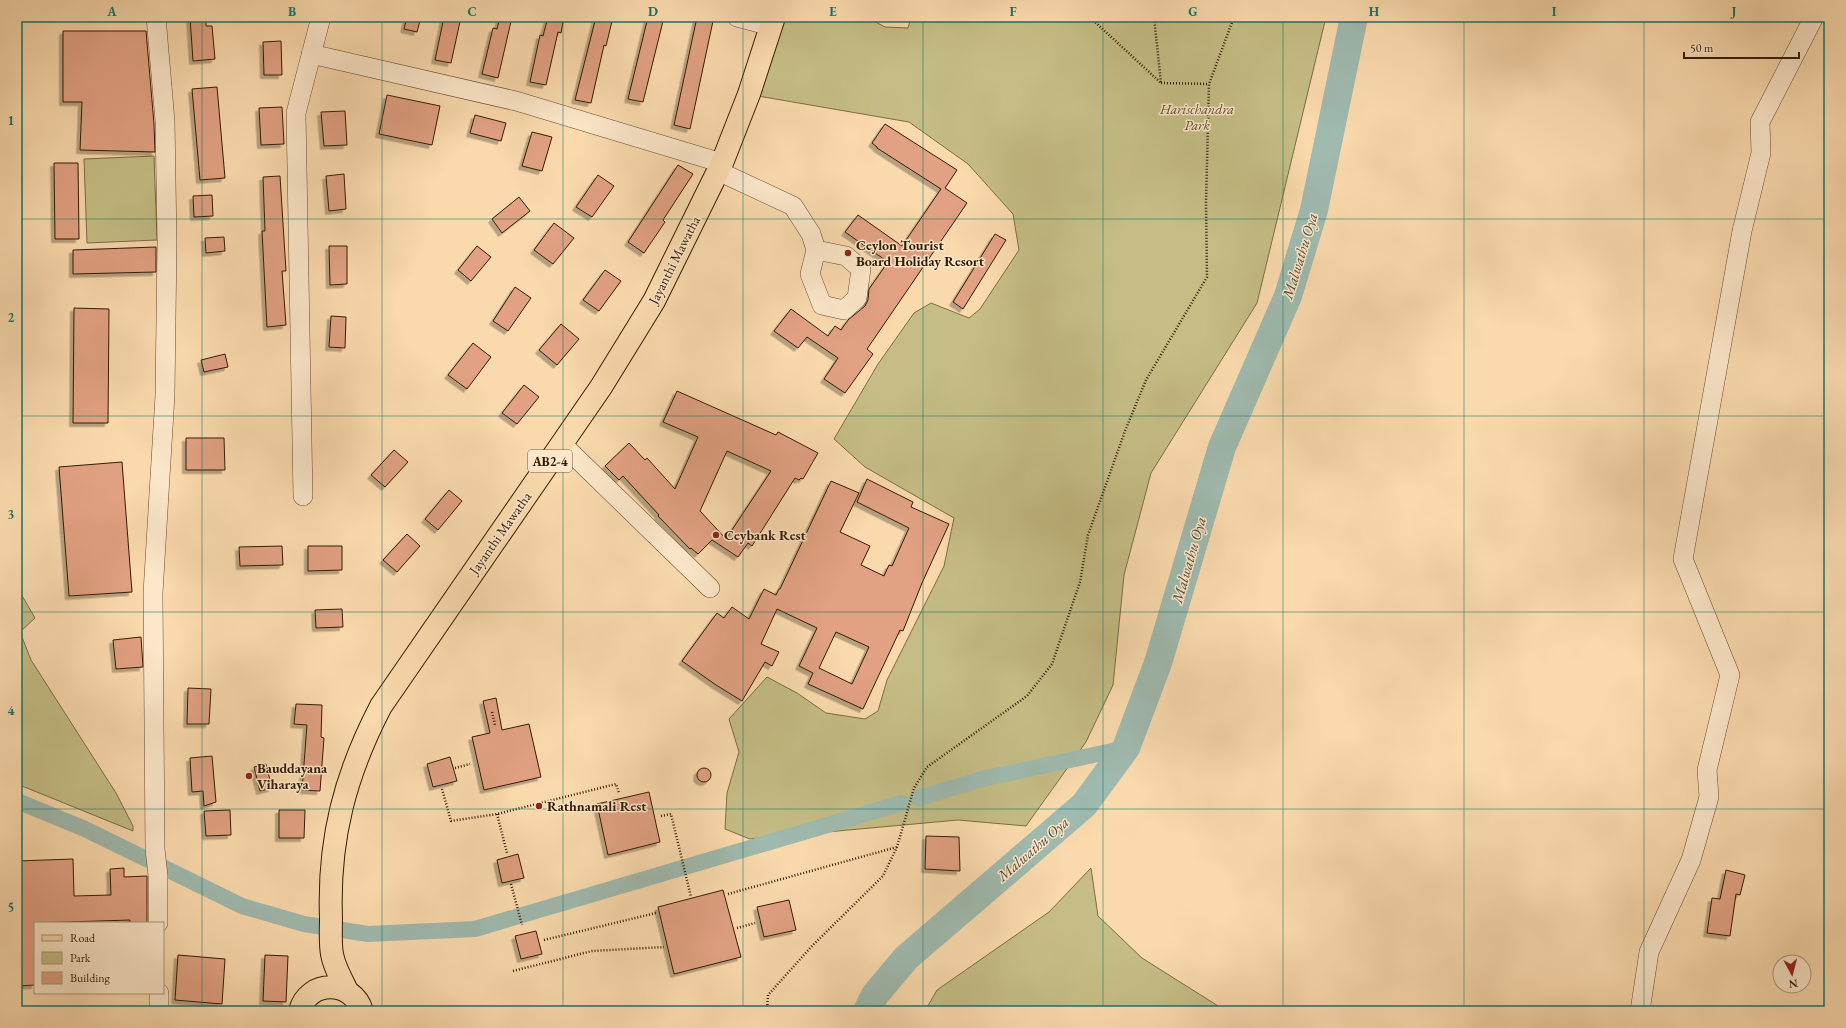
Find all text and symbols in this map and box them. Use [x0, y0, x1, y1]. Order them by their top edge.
text: A [106, 3, 117, 20]
text: B [288, 3, 296, 20]
text: C [467, 3, 477, 20]
text: D [648, 3, 658, 20]
text: E [829, 3, 837, 20]
text: F [1009, 3, 1017, 20]
text: G [1188, 3, 1198, 20]
text: H [1369, 3, 1380, 20]
text: I [1552, 3, 1557, 20]
text: J [1730, 3, 1737, 20]
scale bar [1684, 34, 1799, 60]
text: 50 m [1690, 40, 1714, 56]
park label: Harischandra Park [1159, 100, 1234, 134]
text: 1 [8, 112, 15, 129]
water label: Malwathu Oya [1277, 211, 1322, 302]
street label: Jayanthi Mawatha [644, 212, 704, 308]
place label: Ceylon Tourist Board Holiday Resort [856, 236, 985, 270]
marker: Ceylon Tourist Board Holiday Resort [843, 248, 853, 258]
text: 2 [8, 309, 15, 326]
road number: AB2-4 [528, 450, 572, 472]
street label: Jayanthi Mawatha [464, 488, 535, 579]
text: 3 [8, 506, 15, 523]
water label: Malwathu Oya [1167, 515, 1210, 606]
place label: Ceybank Rest [724, 526, 807, 544]
marker: Ceybank Rest [711, 530, 721, 540]
text: 4 [8, 702, 15, 719]
place label: Bauddayana Viharaya [257, 759, 328, 793]
marker: Bauddayana Viharaya [244, 771, 254, 781]
place label: Rathnamali Rest [547, 797, 647, 815]
marker: Rathnamali Rest [534, 801, 544, 811]
water label: Malwathu Oya [992, 812, 1072, 886]
text: 5 [8, 899, 14, 916]
legend [34, 922, 164, 994]
text: Road [70, 930, 96, 946]
text: Park [70, 950, 91, 966]
north arrow [1772, 954, 1812, 994]
text: Building [70, 970, 111, 986]
text: N [1788, 976, 1798, 991]

